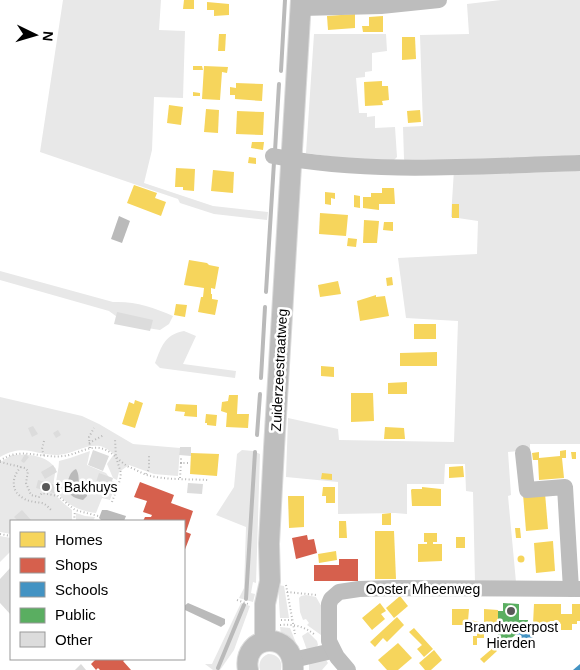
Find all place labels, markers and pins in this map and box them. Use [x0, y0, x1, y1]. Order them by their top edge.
place label: t Bakhuys [56, 479, 117, 495]
marker: t Bakhuys [40, 481, 52, 493]
marker: Brandweerpost Hierden [505, 605, 517, 617]
place label: Brandweerpost Hierden [464, 619, 558, 651]

